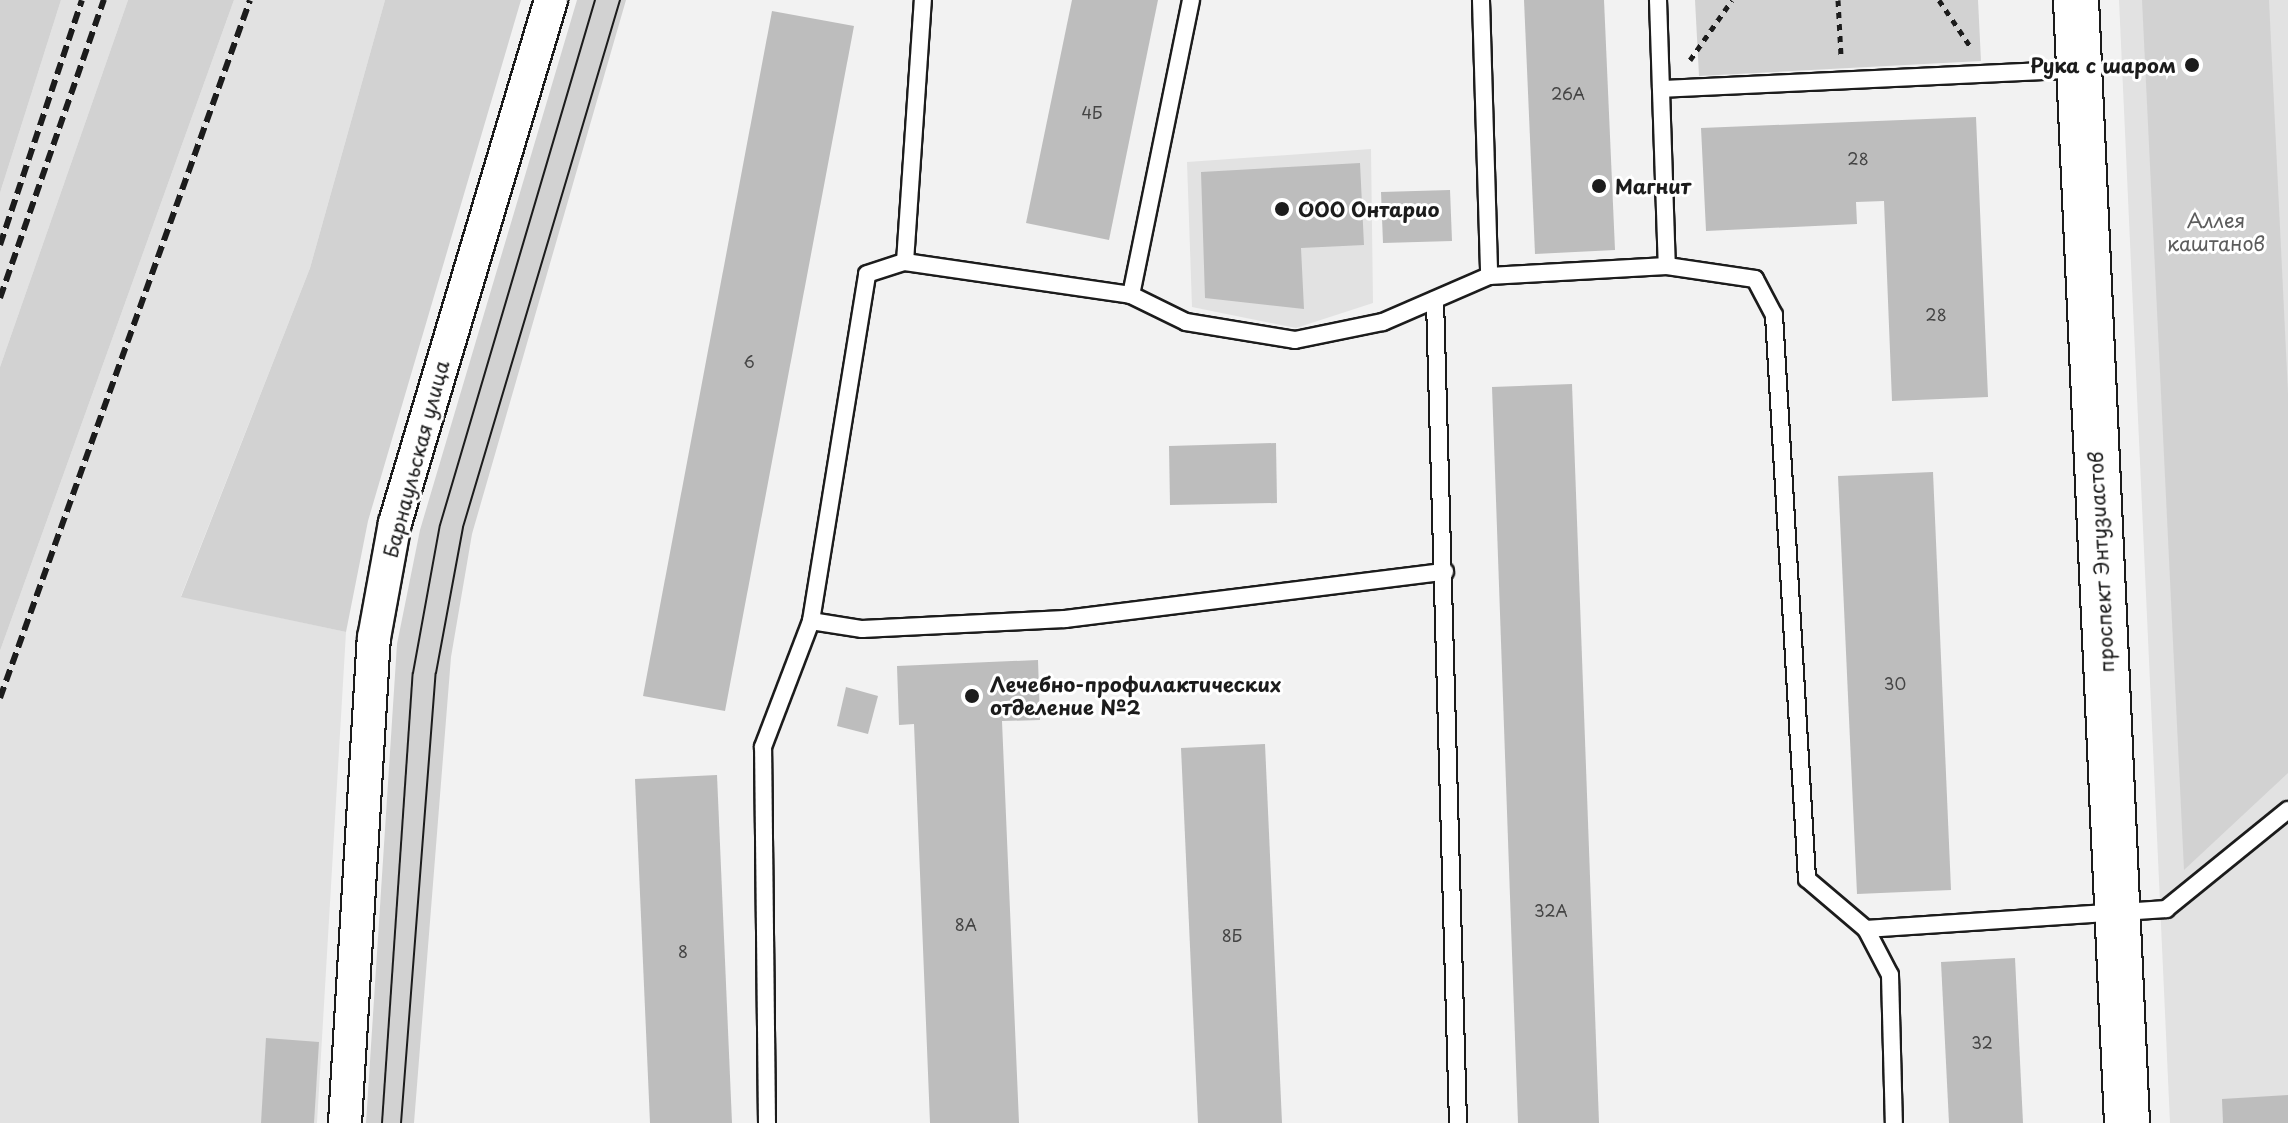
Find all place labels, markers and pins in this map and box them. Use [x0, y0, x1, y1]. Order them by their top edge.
place label: Рука с шаром [2028, 53, 2176, 77]
marker: Рука с шаром [2183, 56, 2201, 74]
place label: Магнит [1615, 174, 1691, 198]
marker: Магнит [1590, 177, 1608, 195]
place label: ООО Онтарио [1298, 197, 1441, 221]
marker: ООО Онтарио [1273, 200, 1291, 218]
place label: Лечебно-профилактических отделение №2 [990, 672, 1281, 719]
marker: Лечебно-профилактических отделение №2 [961, 685, 983, 707]

